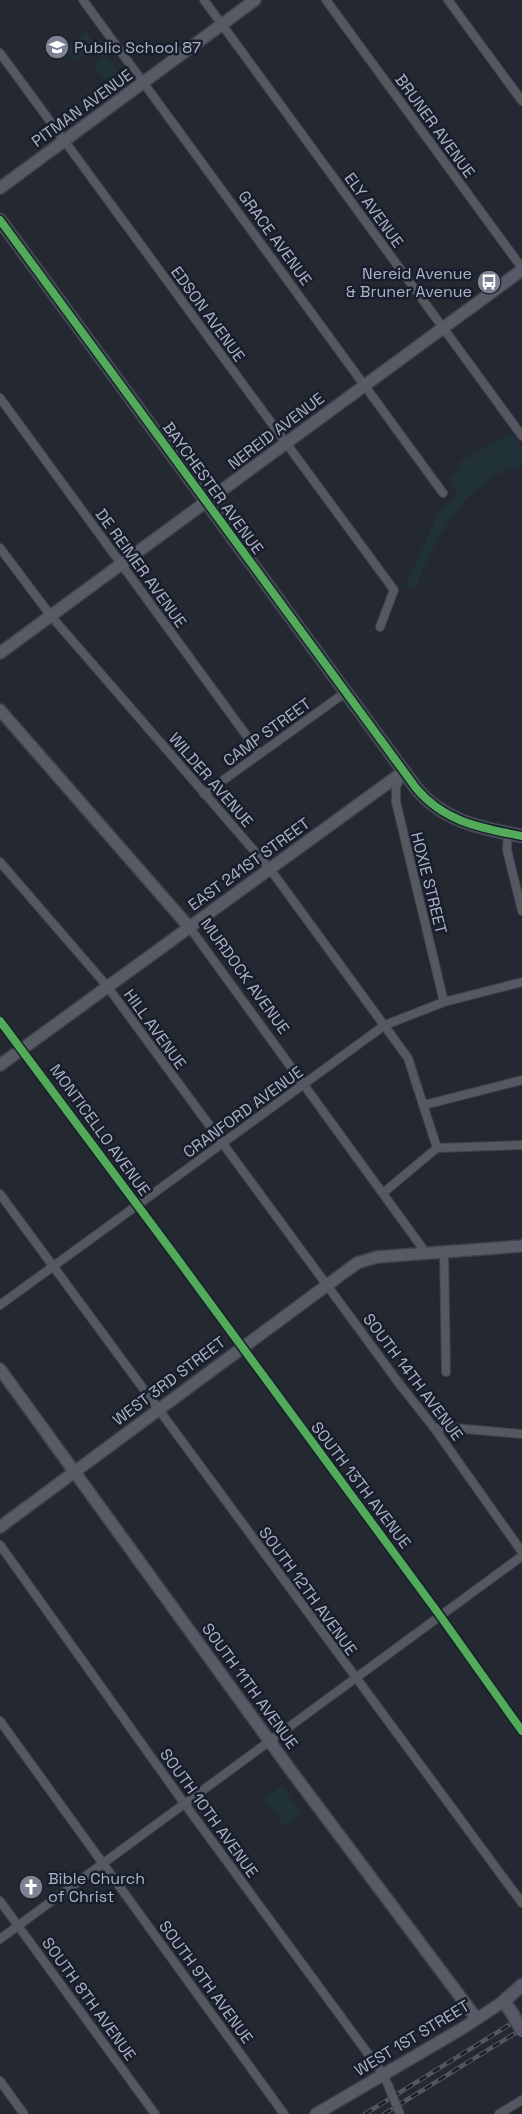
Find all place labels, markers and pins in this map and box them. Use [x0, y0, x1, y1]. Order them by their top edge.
school or university icon: Public School 87 [44, 34, 70, 60]
place label: Public School 87 [74, 37, 201, 58]
place label: Nereid Avenue & Bruner Avenue [346, 263, 472, 302]
bus stop icon: Nereid Avenue & Bruner Avenue [476, 269, 502, 295]
place label: Bible Church of Christ [48, 1868, 145, 1907]
church icon: Bible Church of Christ [18, 1874, 44, 1900]

